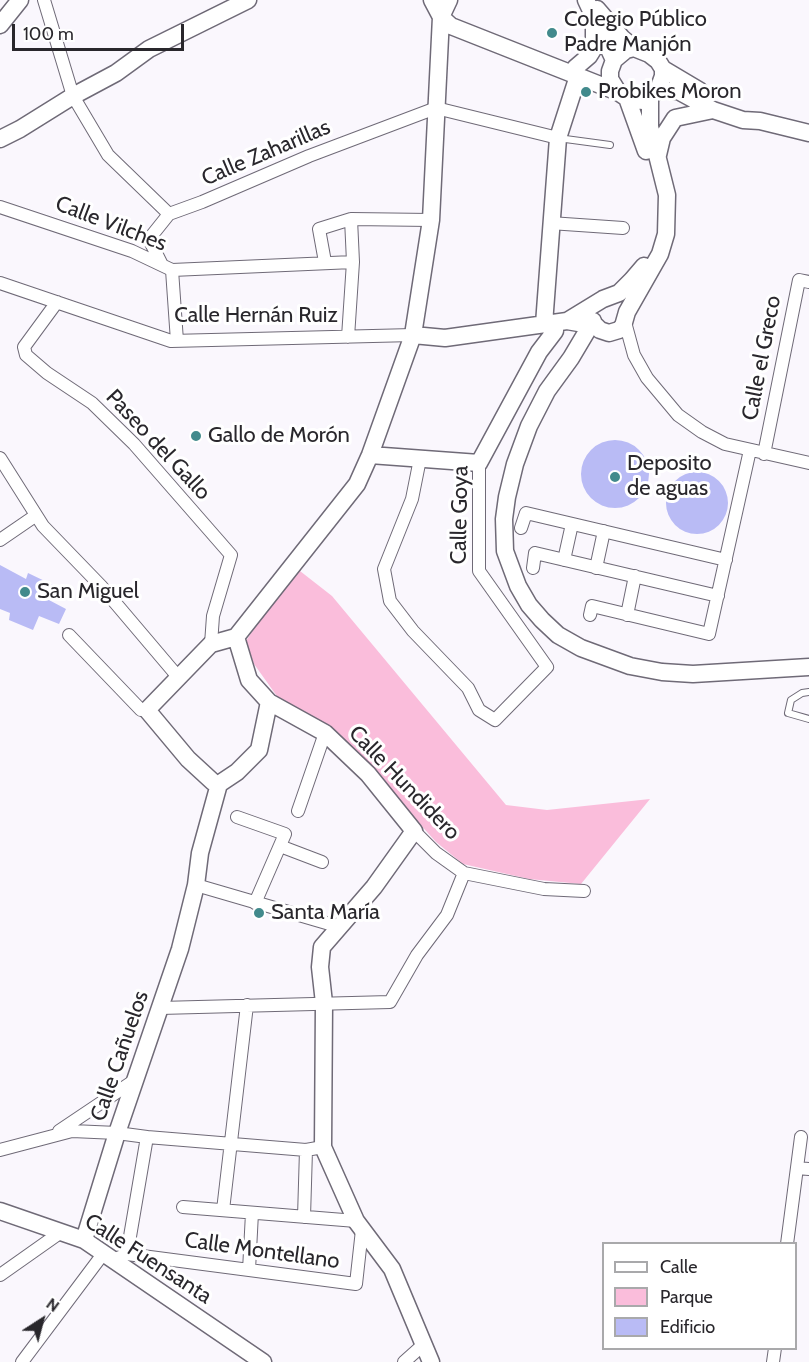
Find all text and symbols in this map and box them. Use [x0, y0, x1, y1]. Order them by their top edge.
place label: Colegio Público Padre Manjón [564, 7, 707, 58]
scale bar [15, 12, 188, 50]
text: 100 m [23, 23, 74, 45]
marker: Colegio Público Padre Manjón [545, 26, 559, 40]
place label: Probikes Moron [598, 79, 742, 105]
marker: Probikes Moron [579, 85, 593, 99]
street label: Calle Zaharillas [198, 114, 334, 192]
street label: Calle Vilches [52, 191, 170, 257]
street label: Calle el Greco [737, 293, 787, 423]
street label: Calle Hernán Ruiz [174, 303, 338, 329]
street label: Paseo del Gallo [100, 384, 216, 506]
place label: Gallo de Morón [208, 423, 350, 449]
marker: Gallo de Morón [189, 429, 203, 443]
place label: Deposito de aguas [627, 451, 712, 502]
street label: Calle Goya [446, 465, 474, 565]
marker: Deposito de aguas [608, 470, 622, 484]
place label: San Miguel [37, 579, 139, 605]
marker: San Miguel [18, 585, 32, 599]
street label: Calle Hundidero [343, 720, 465, 846]
place label: Santa María [271, 900, 380, 926]
marker: Santa María [252, 906, 266, 920]
street label: Calle Cañuelos [85, 987, 155, 1125]
street label: Calle Fuensanta [80, 1208, 216, 1310]
street label: Calle Montellano [183, 1227, 341, 1275]
legend [602, 1242, 797, 1350]
text: Calle [660, 1256, 697, 1278]
text: Parque [660, 1286, 713, 1308]
north arrow [12, 1290, 72, 1350]
text: N [43, 1294, 63, 1316]
text: Edificio [660, 1316, 715, 1338]

